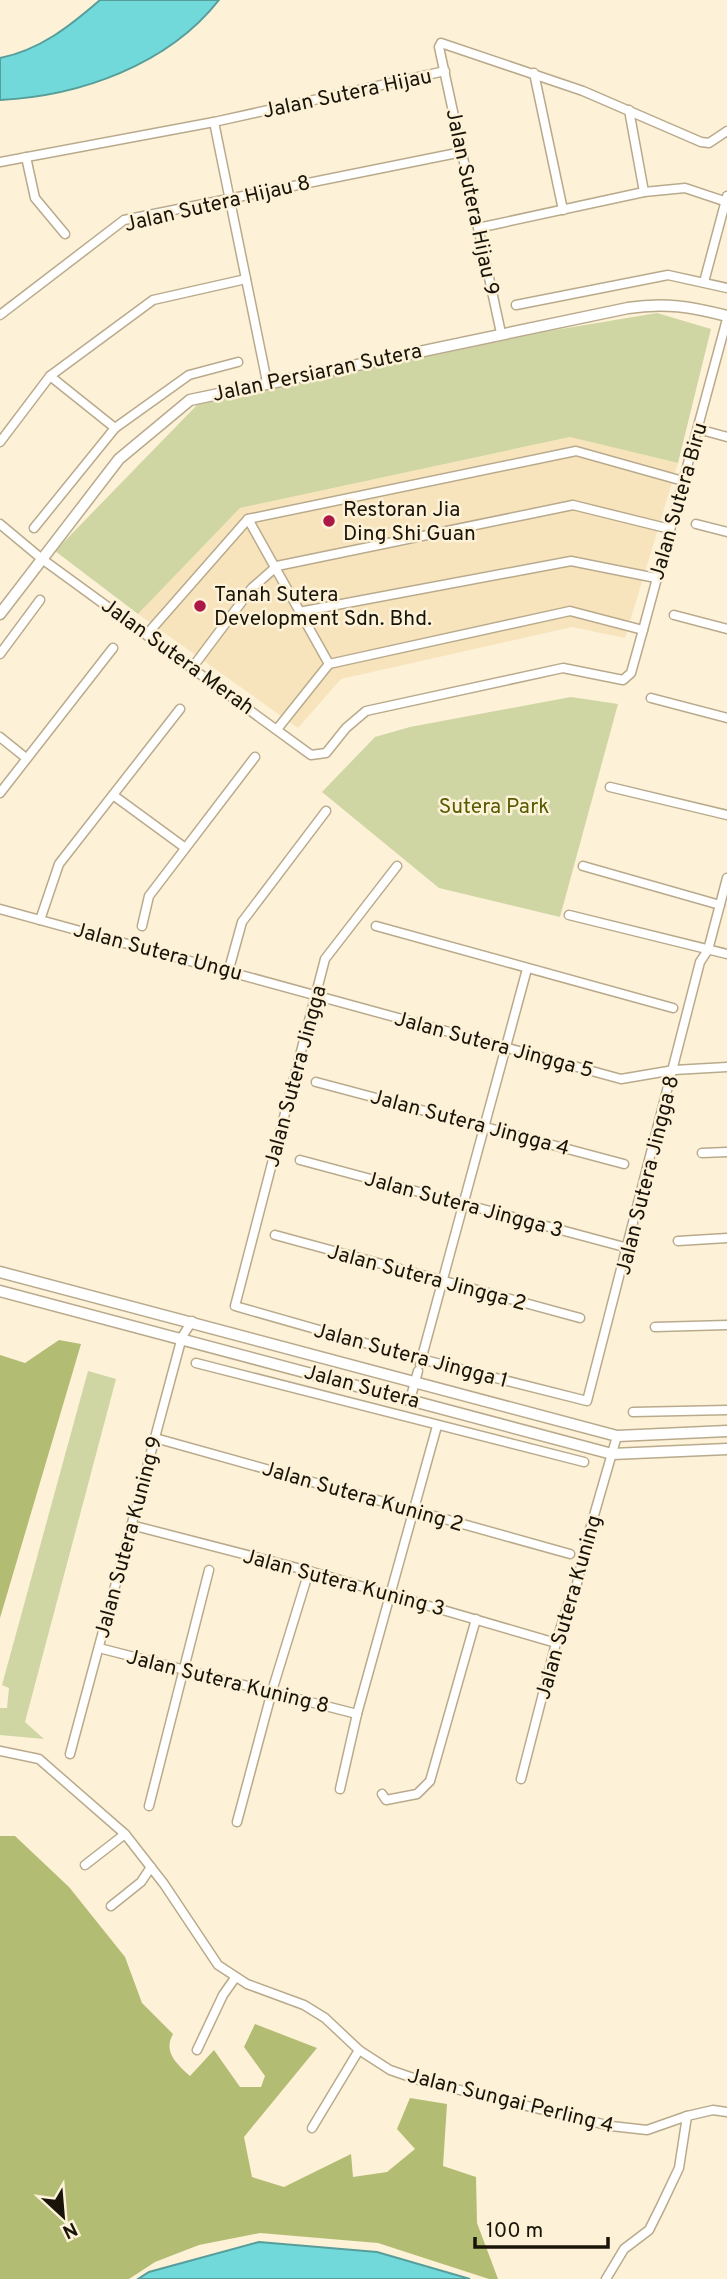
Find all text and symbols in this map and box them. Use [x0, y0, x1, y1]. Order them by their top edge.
street label: Jalan Sutera Hijau [260, 63, 434, 126]
street label: Jalan Sutera Hijau 9 [439, 107, 504, 298]
street label: Jalan Sutera Hijau 8 [122, 170, 313, 239]
street label: Jalan Persiaran Sutera [210, 338, 425, 409]
street label: Jalan Sutera Biru [644, 420, 715, 583]
place label: Restoran Jia Ding Shi Guan [343, 497, 476, 548]
marker: Restoran Jia Ding Shi Guan [321, 513, 337, 529]
place label: Tanah Sutera Development Sdn. Bhd. [214, 582, 432, 633]
street label: Jalan Sutera Merah [95, 593, 259, 722]
marker: Tanah Sutera Development Sdn. Bhd. [192, 598, 208, 614]
park label: Sutera Park [439, 794, 549, 821]
street label: Jalan Sutera Ungu [70, 917, 245, 988]
street label: Jalan Sutera Jingga [259, 983, 334, 1170]
street label: Jalan Sutera Jingga 5 [391, 1006, 596, 1085]
street label: Jalan Sutera Jingga 8 [611, 1073, 686, 1278]
street label: Jalan Sutera Jingga 4 [367, 1084, 572, 1163]
street label: Jalan Sutera Jingga 3 [361, 1166, 566, 1245]
street label: Jalan Sutera Jingga 2 [324, 1239, 529, 1318]
street label: Jalan Sutera Jingga 1 [311, 1317, 511, 1393]
street label: Jalan Sutera [301, 1358, 423, 1414]
street label: Jalan Sutera Kuning 9 [90, 1434, 169, 1641]
street label: Jalan Sutera Kuning 2 [259, 1456, 466, 1539]
street label: Jalan Sutera Kuning [530, 1512, 609, 1703]
street label: Jalan Sutera Kuning 3 [240, 1544, 448, 1623]
street label: Jalan Sutera Kuning 8 [123, 1644, 332, 1721]
street label: Jalan Sungai Perling 4 [405, 2063, 617, 2140]
north arrow [28, 2181, 98, 2251]
scale bar [475, 2206, 608, 2250]
text: N [58, 2216, 81, 2243]
text: 100 m [486, 2218, 543, 2245]

